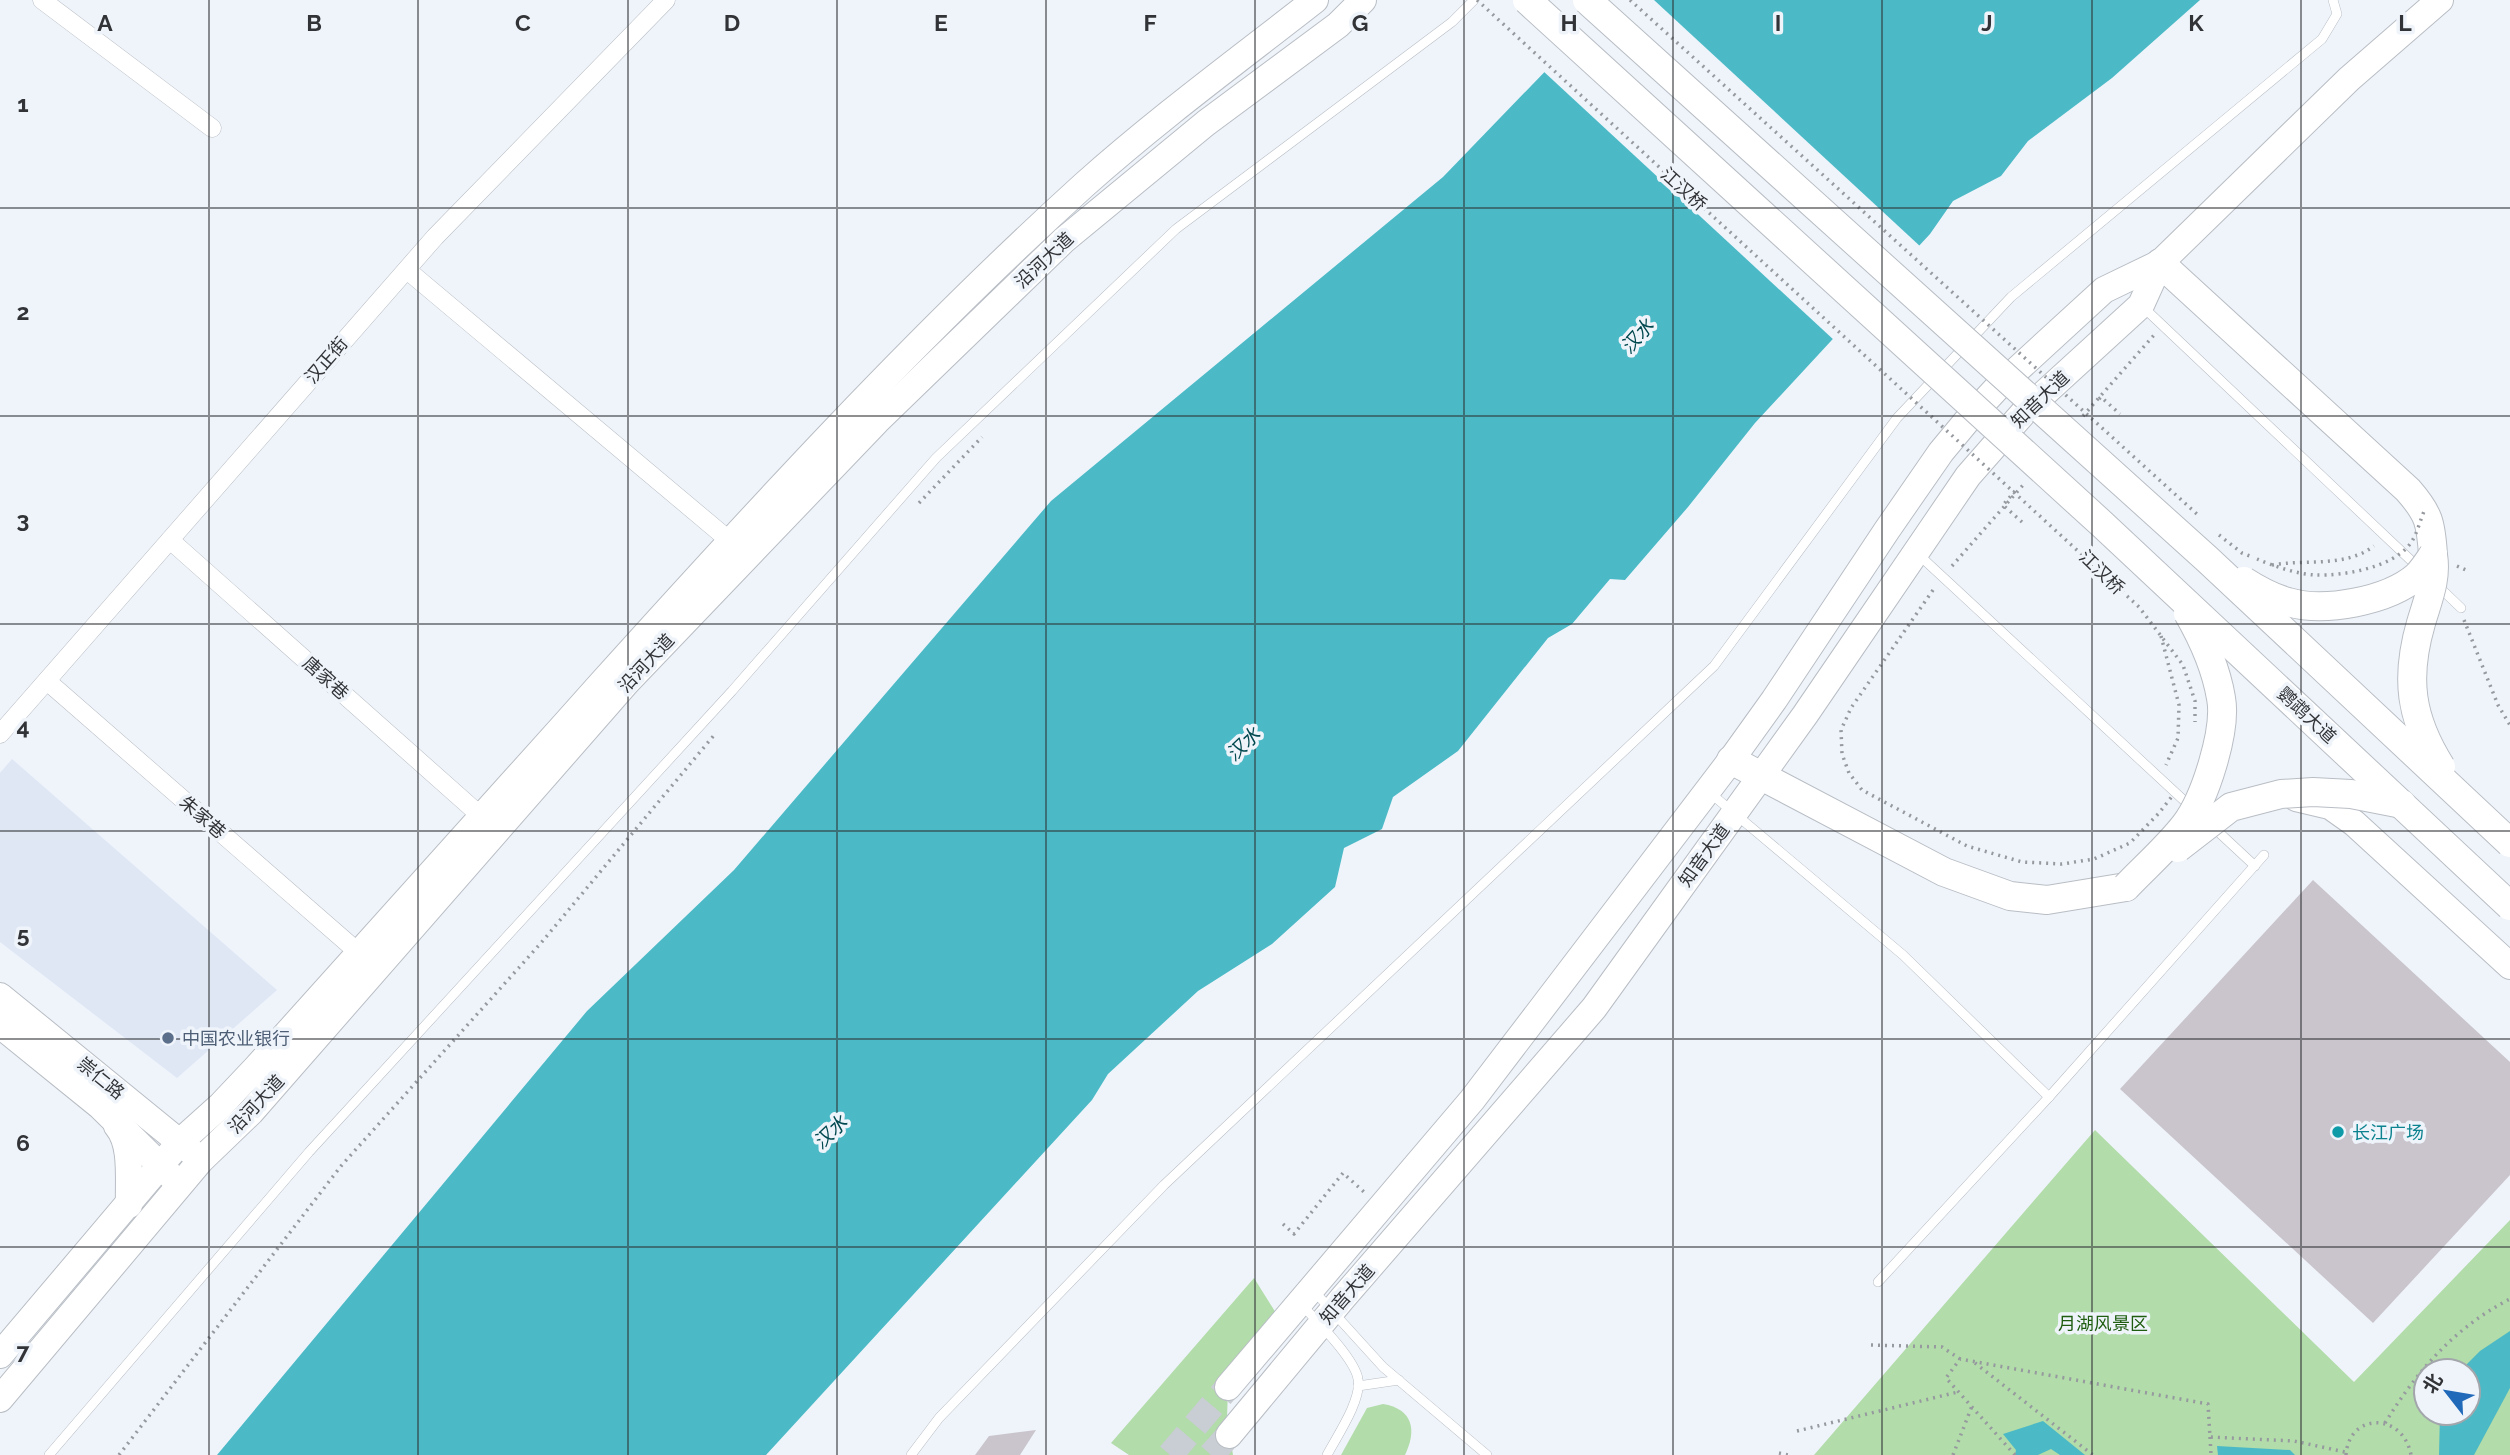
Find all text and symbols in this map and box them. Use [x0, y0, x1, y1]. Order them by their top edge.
text: A [97, 9, 113, 36]
text: B [306, 9, 322, 36]
text: C [515, 9, 531, 36]
text: D [724, 9, 740, 36]
text: E [934, 9, 948, 36]
text: F [1143, 9, 1157, 36]
text: G [1352, 9, 1368, 36]
text: H [1560, 9, 1578, 36]
text: I [1775, 9, 1781, 36]
text: J [1981, 9, 1993, 36]
text: K [2188, 9, 2204, 36]
text: L [2398, 9, 2412, 36]
text: 1 [17, 90, 29, 117]
street label: 江汉桥 [1657, 163, 1711, 215]
street label: 沿河大道 [1011, 228, 1077, 292]
text: 2 [17, 298, 29, 325]
water label: 汉水 [1616, 314, 1659, 357]
street label: 汉正街 [300, 333, 352, 387]
street label: 知音大道 [2007, 366, 2073, 432]
text: 3 [17, 506, 29, 533]
street label: 江汉桥 [2075, 546, 2129, 598]
street label: 沿河大道 [614, 630, 678, 696]
street label: 唐家巷 [299, 652, 353, 704]
street label: 鹦鹉大道 [2274, 683, 2340, 747]
text: 4 [16, 713, 30, 740]
water label: 汉水 [1222, 722, 1265, 765]
street label: 朱家巷 [176, 791, 230, 843]
street label: 知音大道 [1674, 820, 1734, 890]
text: 5 [17, 921, 30, 948]
place label: 中国农业银行 [182, 1028, 290, 1049]
marker: 中国农业银行 [160, 1030, 176, 1046]
street label: 崇仁路 [73, 1053, 129, 1103]
street label: 沿河大道 [224, 1071, 288, 1137]
water label: 汉水 [809, 1110, 852, 1153]
place label: 长江广场 [2352, 1122, 2424, 1143]
marker: 长江广场 [2330, 1124, 2346, 1140]
text: 6 [16, 1129, 30, 1156]
street label: 知音大道 [1315, 1260, 1379, 1328]
park label: 月湖风景区 [2058, 1313, 2148, 1334]
text: 7 [17, 1337, 30, 1364]
north arrow [2412, 1357, 2482, 1427]
text: 北 [2418, 1369, 2447, 1397]

